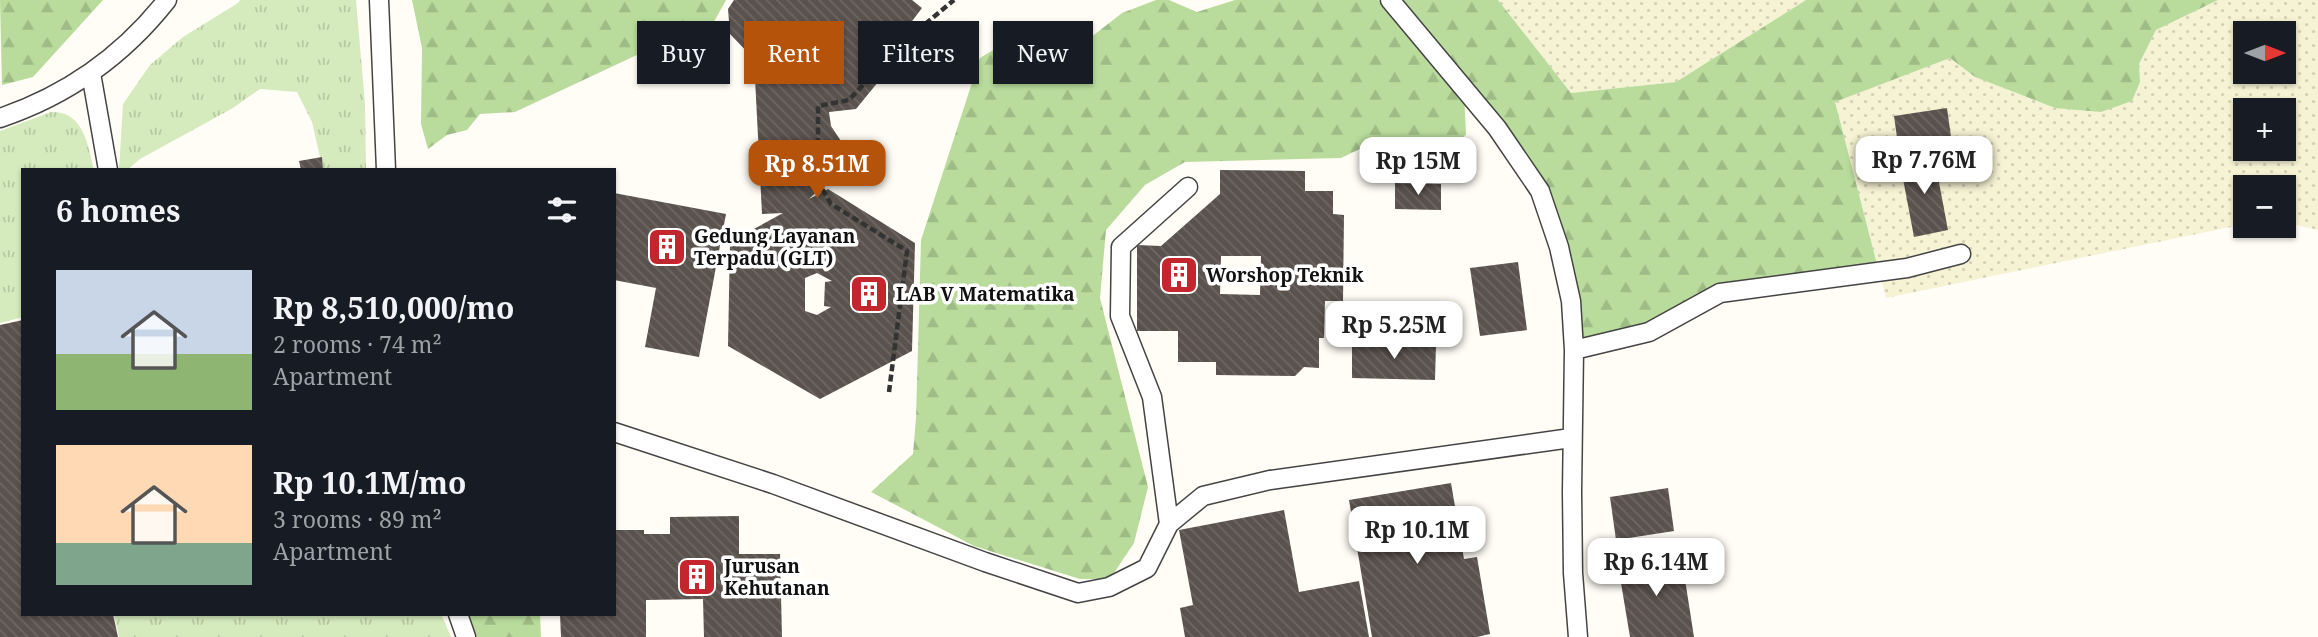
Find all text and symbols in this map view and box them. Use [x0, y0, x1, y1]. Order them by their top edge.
chip: Buy [637, 21, 730, 84]
chip: Rent [744, 21, 844, 84]
chip: Filters [858, 21, 979, 84]
chip: New [993, 21, 1093, 84]
north arrow [2233, 21, 2296, 84]
map controls [2233, 21, 2296, 238]
button: + [2233, 98, 2296, 161]
pin: Rp 7.76M [1852, 136, 1996, 196]
pin: Rp 15M [1361, 138, 1475, 197]
pin: Rp 8.51M [745, 140, 889, 200]
text: Rp 7.76M [1872, 143, 1976, 175]
text: Rp 15M [1375, 144, 1461, 176]
text: Rp 8.51M [765, 147, 869, 179]
button: − [2233, 175, 2296, 238]
text: 6 homes [56, 190, 180, 231]
icon: filters [543, 191, 581, 229]
place label: Gedung Layanan Terpadu (GLT) [694, 223, 856, 271]
building icon: Gedung Layanan Terpadu (GLT) [646, 226, 688, 268]
building icon: Worshop Teknik [1158, 254, 1200, 296]
place label: Worshop Teknik [1206, 262, 1364, 288]
building icon: LAB V Matematika [848, 273, 890, 315]
place label: LAB V Matematika [896, 281, 1075, 307]
text: Rp 8,510,000/mo [273, 287, 514, 328]
icon: home [112, 298, 196, 382]
pin: Rp 5.25M [1322, 302, 1466, 361]
text: Rp 5.25M [1342, 308, 1446, 340]
text: 2 rooms · 74 m² [273, 328, 442, 360]
text: Apartment [273, 360, 392, 392]
text: Rp 10.1M/mo [273, 462, 466, 503]
icon: home [112, 473, 196, 557]
text: 3 rooms · 89 m² [273, 503, 442, 535]
pin: Rp 10.1M [1345, 506, 1489, 566]
text: Rp 10.1M [1365, 513, 1469, 545]
text: Apartment [273, 535, 392, 567]
pin: Rp 6.14M [1584, 538, 1728, 598]
text: Rp 6.14M [1604, 545, 1708, 577]
place label: Jurusan Kehutanan [723, 553, 830, 601]
building icon: Jurusan Kehutanan [676, 556, 718, 598]

